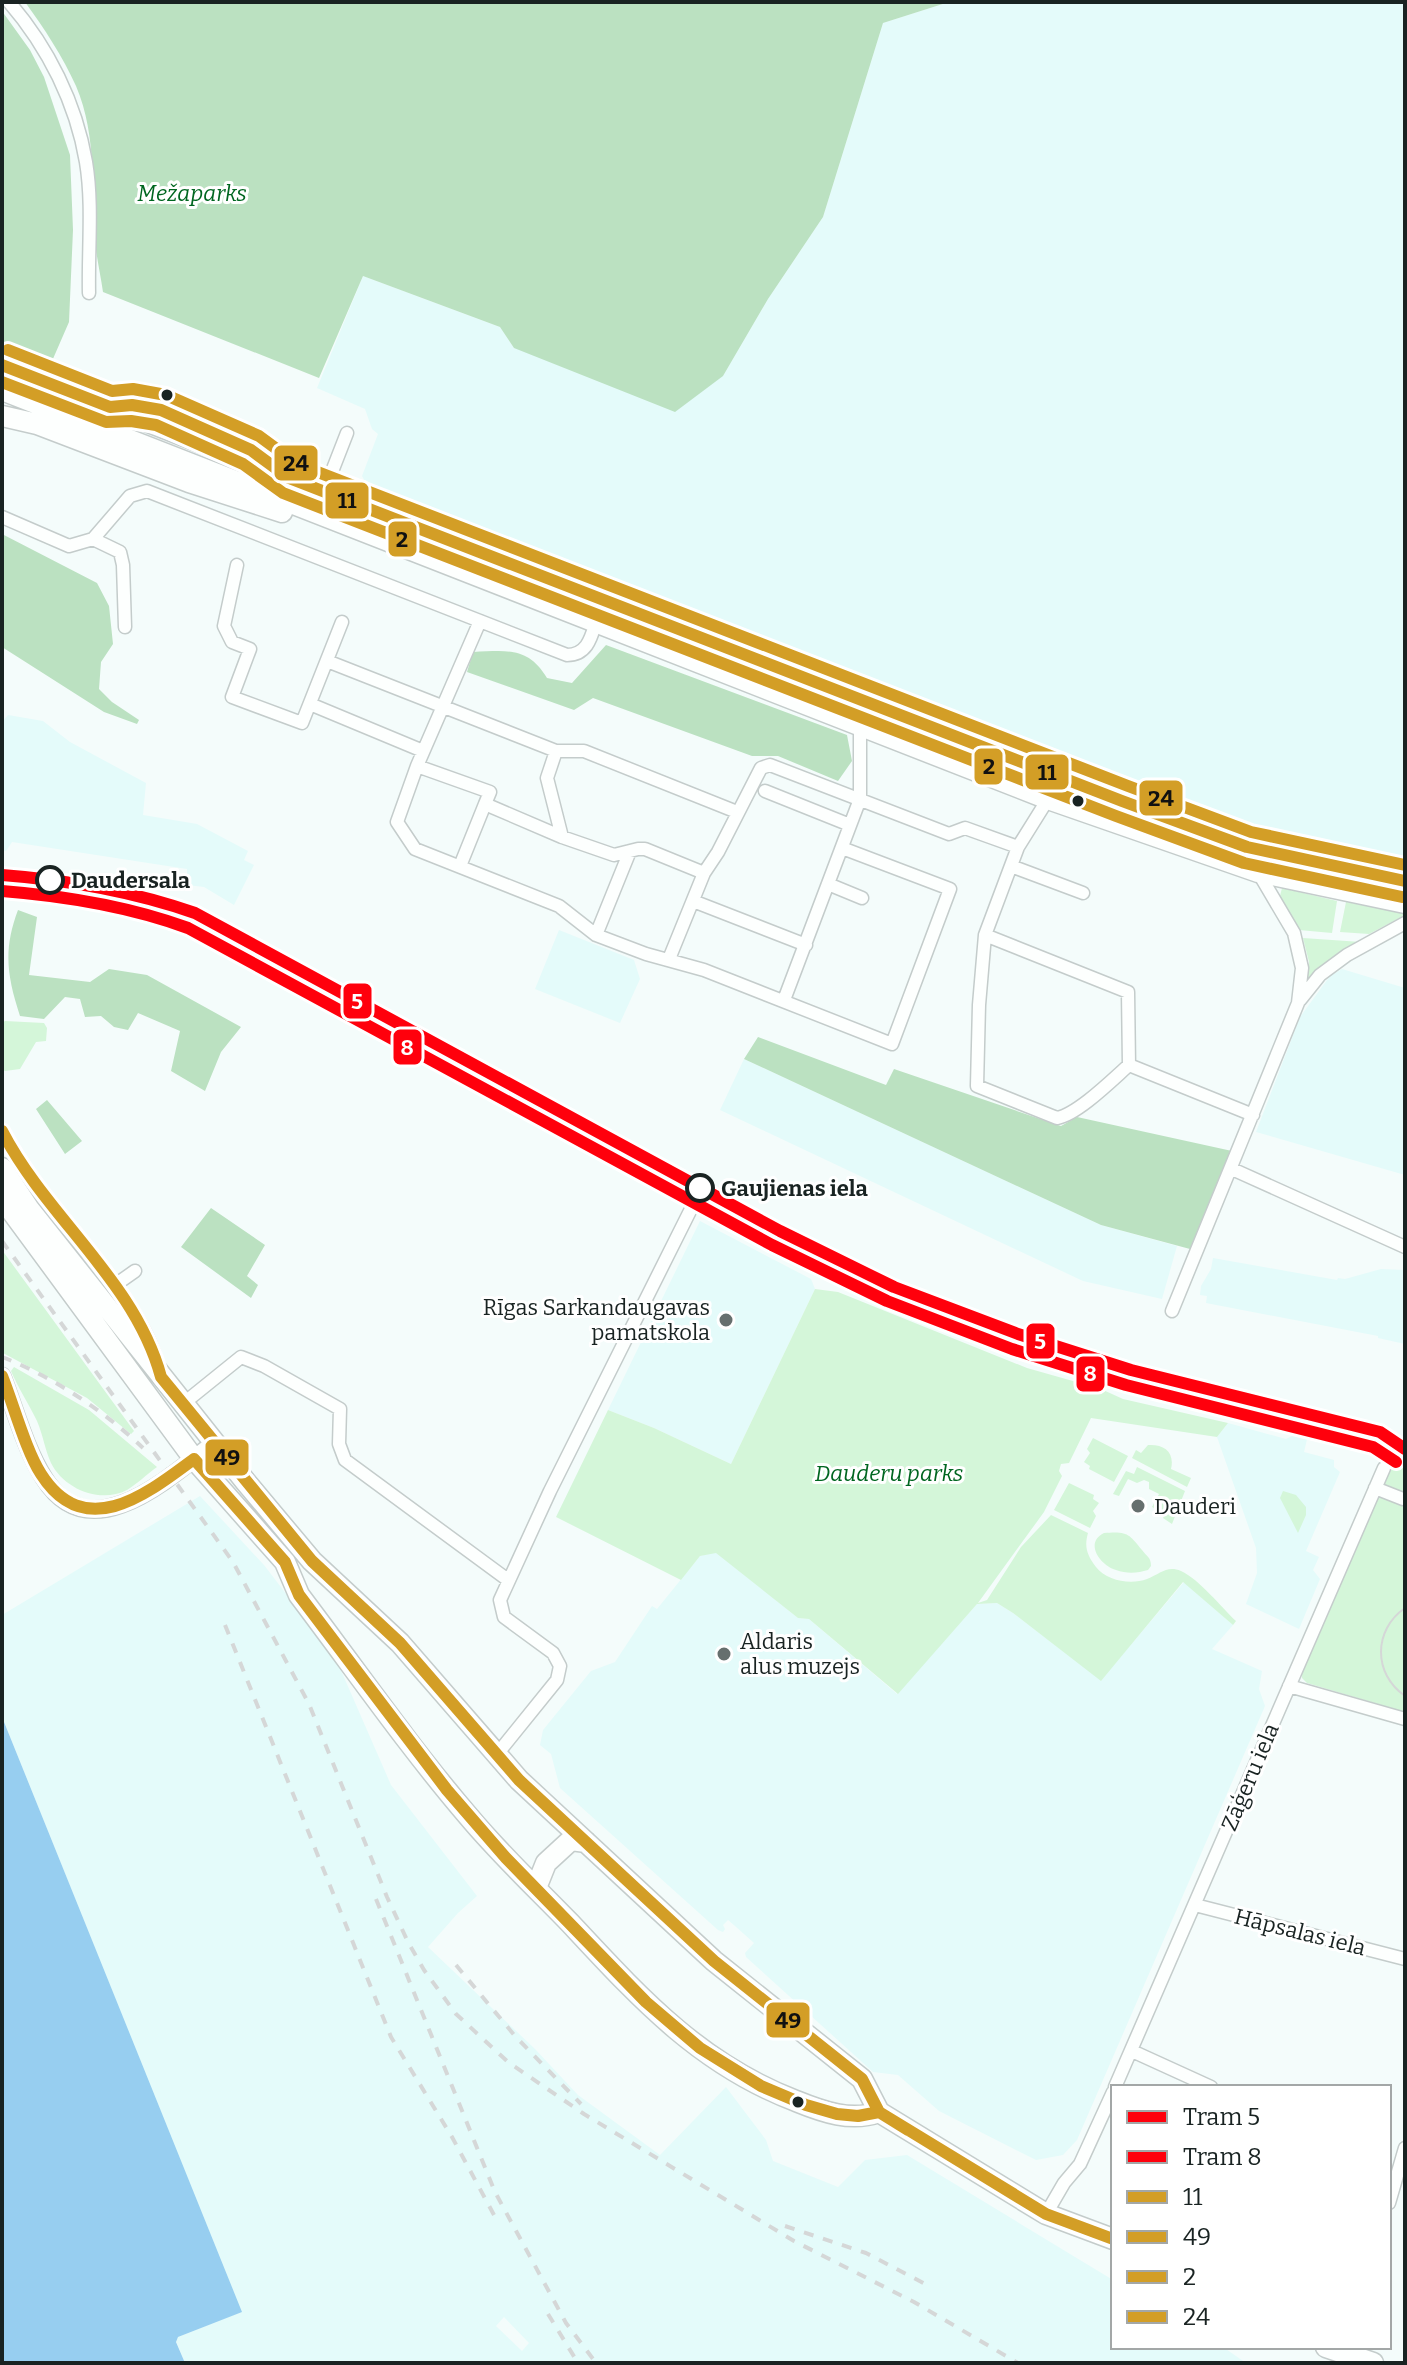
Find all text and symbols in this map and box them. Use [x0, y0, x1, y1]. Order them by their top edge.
park label: Mežaparks [137, 180, 247, 207]
unlabelled marker [159, 387, 175, 403]
line badge: 24 [273, 444, 319, 482]
text: 24 [283, 450, 309, 477]
line badge: 11 [324, 481, 370, 520]
text: 11 [337, 487, 357, 514]
line badge: 2 [387, 520, 418, 558]
text: 2 [396, 526, 408, 553]
line badge: 2 [973, 747, 1004, 786]
text: 2 [983, 753, 995, 780]
line badge: 11 [1024, 753, 1070, 791]
text: 11 [1037, 759, 1057, 786]
line badge: 24 [1138, 779, 1184, 817]
text: 24 [1148, 785, 1174, 812]
unlabelled marker [1070, 793, 1086, 809]
marker: Daudersala [36, 866, 64, 894]
place label: Daudersala [71, 867, 191, 894]
line badge: 5 [342, 982, 373, 1020]
text: 5 [351, 988, 363, 1015]
line badge: 8 [392, 1028, 423, 1066]
text: 8 [400, 1034, 414, 1061]
marker: Gaujienas iela [686, 1174, 714, 1202]
place label: Gaujienas iela [721, 1175, 868, 1202]
place label: Rīgas Sarkandaugavas pamatskola [483, 1294, 710, 1346]
marker: Rīgas Sarkandaugavas pamatskola [717, 1311, 735, 1329]
line badge: 5 [1025, 1322, 1056, 1360]
text: 5 [1034, 1328, 1046, 1355]
line badge: 8 [1075, 1355, 1106, 1393]
text: 8 [1083, 1360, 1097, 1387]
line badge: 49 [204, 1438, 250, 1477]
text: 49 [214, 1444, 240, 1471]
park label: Dauderu parks [815, 1460, 963, 1487]
place label: Dauderi [1154, 1493, 1237, 1520]
marker: Dauderi [1129, 1497, 1147, 1515]
place label: Aldaris alus muzejs [740, 1628, 860, 1680]
marker: Aldaris alus muzejs [715, 1645, 733, 1663]
street label: Zāģeru iela [1215, 1719, 1285, 1835]
street label: Hāpsalas iela [1231, 1903, 1369, 1961]
line badge: 49 [765, 2001, 811, 2039]
text: 49 [775, 2007, 801, 2034]
legend [1111, 2085, 1391, 2349]
unlabelled marker [790, 2094, 806, 2110]
text: Tram 5 [1183, 2103, 1260, 2131]
text: Tram 8 [1183, 2143, 1262, 2171]
text: 11 [1183, 2183, 1203, 2211]
text: 49 [1183, 2223, 1211, 2251]
text: 2 [1183, 2263, 1196, 2291]
text: 24 [1183, 2303, 1210, 2331]

